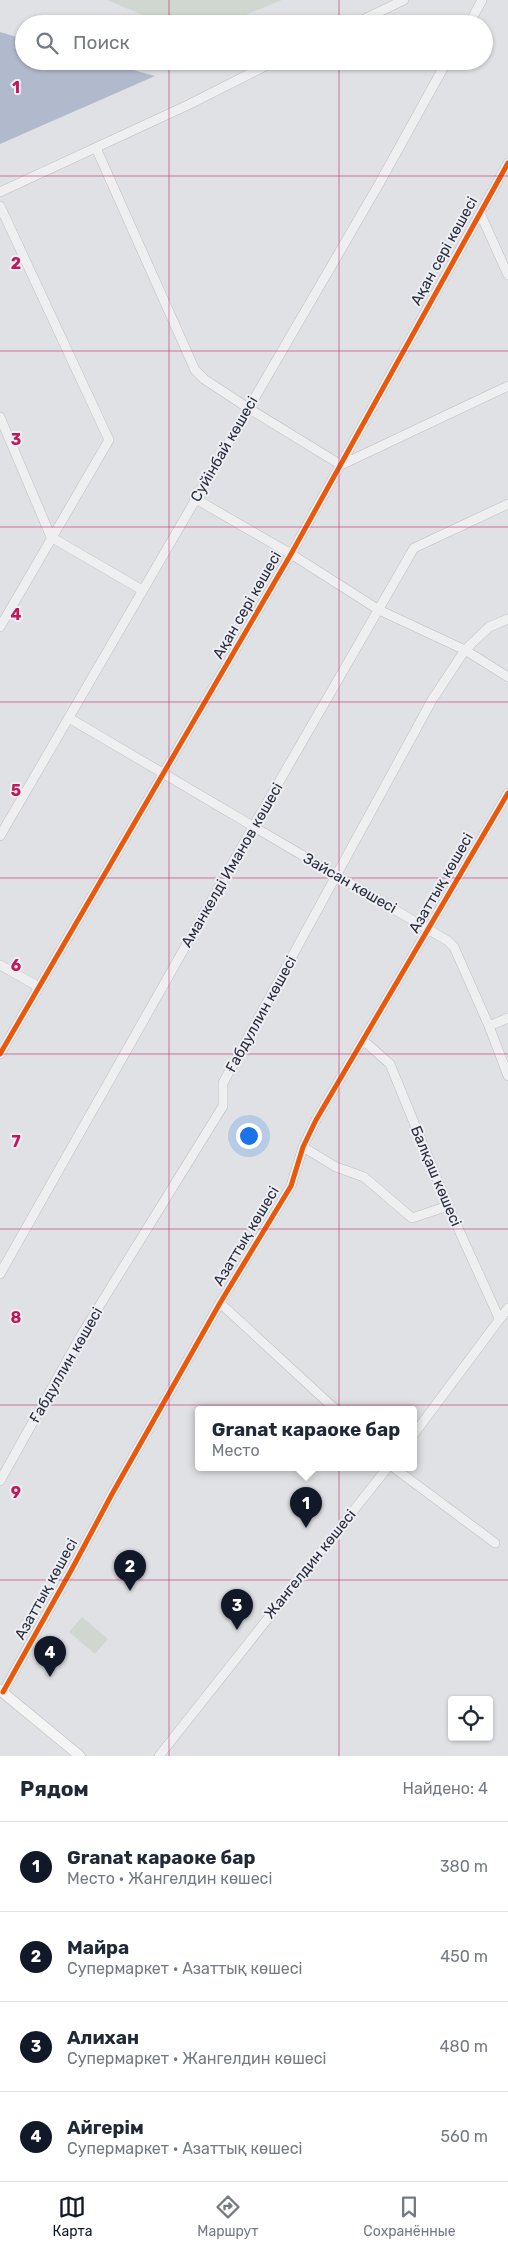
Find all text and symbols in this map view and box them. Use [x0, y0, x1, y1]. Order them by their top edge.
search box [15, 15, 493, 70]
icon: search [33, 29, 61, 57]
text: Поиск [73, 31, 130, 54]
text: 1 [12, 78, 20, 97]
street label: Ақан сері көшесі [407, 194, 481, 308]
text: 2 [11, 254, 21, 273]
street label: Суйінбай көшесі [187, 393, 261, 505]
text: 3 [11, 430, 21, 449]
street label: Ақан сері көшесі [209, 548, 285, 662]
text: 4 [11, 605, 22, 624]
street label: Аманкелді Иманов көшесі [177, 780, 287, 950]
text: 5 [11, 781, 21, 800]
street label: Азаттық көшесі [405, 830, 477, 936]
street label: Зайсан көшесі [300, 849, 400, 917]
street label: Ғабдуллин көшесі [222, 953, 300, 1075]
text: 6 [11, 956, 21, 975]
your location [236, 1123, 262, 1149]
street label: Балқаш көшесі [407, 1123, 465, 1229]
text: 7 [11, 1132, 21, 1151]
street label: Азаттық көшесі [209, 1183, 283, 1289]
street label: Ғабдуллин көшесі [26, 1304, 106, 1426]
text: 8 [11, 1308, 22, 1327]
popup [195, 1406, 417, 1471]
text: Granat караоке бар [212, 1418, 400, 1441]
text: Место [212, 1441, 260, 1460]
text: 9 [11, 1483, 21, 1502]
pin: 1 [290, 1487, 322, 1528]
street label: Жангелдин көшесі [260, 1506, 360, 1622]
street label: Азаттық көшесі [11, 1535, 81, 1643]
pin: 2 [114, 1550, 146, 1591]
pin: 3 [221, 1589, 253, 1630]
pin: 4 [34, 1636, 66, 1677]
map controls [448, 1696, 493, 1741]
button: locate [448, 1696, 493, 1741]
text: Рядом [20, 1776, 89, 1801]
text: Найдено: 4 [403, 1779, 488, 1798]
text: Granat караоке бар [67, 1846, 255, 1869]
text: 1 [32, 1857, 40, 1876]
text: 380 m [440, 1857, 488, 1876]
text: Место · Жангелдин көшесі [67, 1869, 272, 1888]
text: Майра [67, 1936, 129, 1959]
text: 2 [31, 1947, 41, 1966]
text: 450 m [440, 1947, 488, 1966]
text: Супермаркет · Азаттық көшесі [67, 1959, 303, 1978]
text: Алихан [67, 2026, 139, 2049]
text: 3 [31, 2037, 41, 2056]
text: 480 m [440, 2037, 488, 2056]
text: Супермаркет · Жангелдин көшесі [67, 2049, 326, 2068]
text: Айгерім [67, 2116, 144, 2139]
text: 4 [31, 2127, 41, 2146]
text: 560 m [441, 2127, 488, 2146]
text: Супермаркет · Азаттық көшесі [67, 2139, 303, 2158]
tab: Карта [52, 2193, 92, 2240]
tab: Маршрут [197, 2193, 258, 2240]
tab: Сохранённые [363, 2193, 456, 2240]

